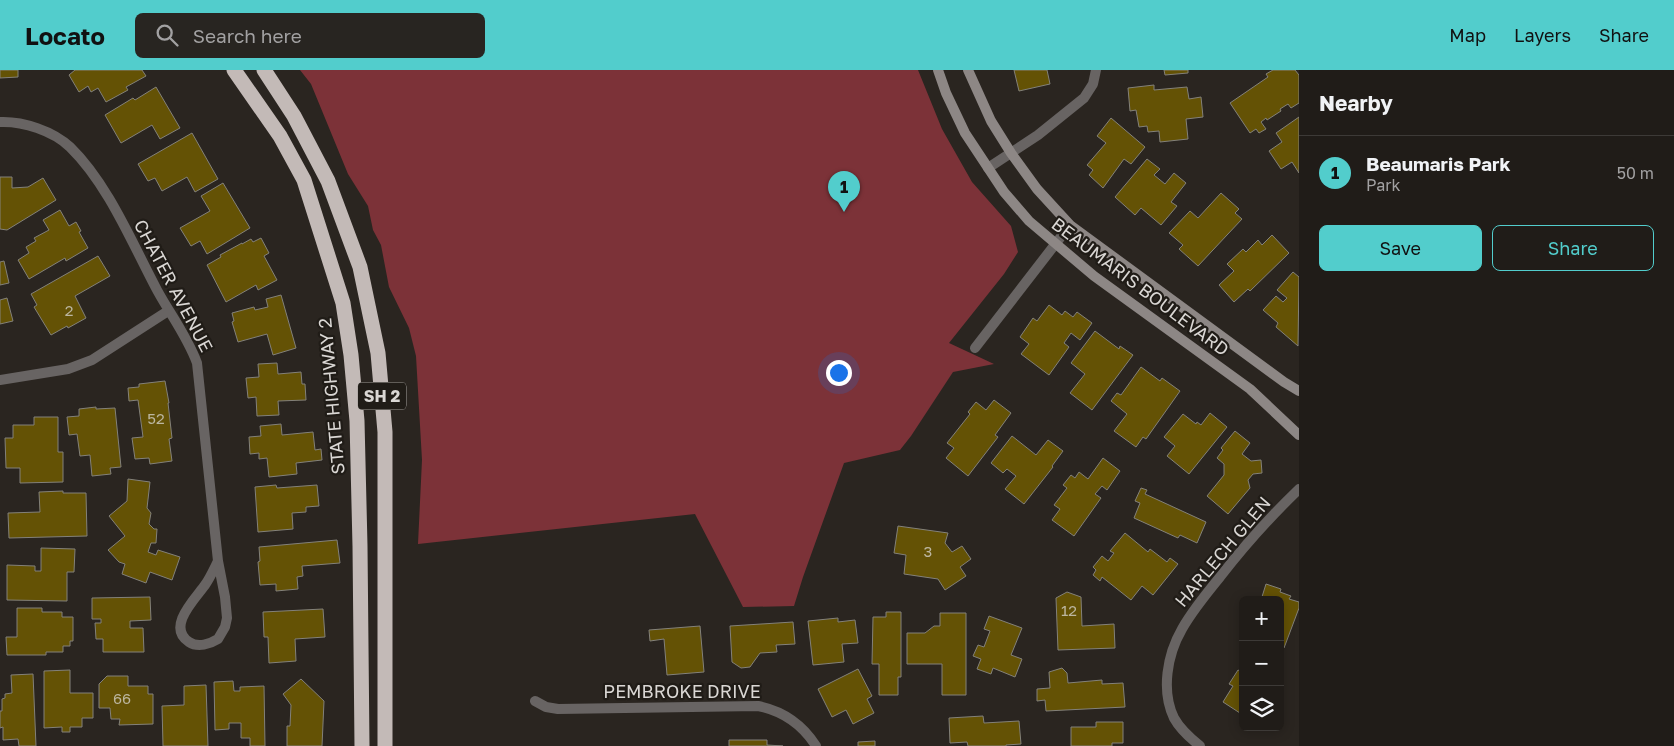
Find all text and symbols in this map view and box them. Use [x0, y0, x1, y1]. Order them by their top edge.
search box [135, 13, 485, 58]
text: Locato [25, 21, 105, 50]
icon: search [153, 21, 181, 49]
text: Search here [193, 24, 302, 47]
text: Map [1449, 24, 1486, 46]
text: Layers [1514, 24, 1571, 46]
text: Share [1599, 24, 1649, 46]
text: Nearby [1319, 90, 1393, 116]
text: Beaumaris Park [1366, 152, 1510, 175]
text: 1 [1331, 163, 1339, 183]
text: 50 m [1617, 163, 1654, 183]
pin: 1 [828, 171, 860, 212]
text: Park [1366, 175, 1401, 195]
street label: BEAUMARIS BOULEVARD [1048, 212, 1234, 360]
street label: CHATER AVENUE [130, 216, 218, 355]
button: Save [1319, 225, 1482, 271]
button: Share [1492, 225, 1654, 271]
house number: 2 [65, 301, 73, 319]
street label: STATE HIGHWAY 2 [313, 317, 349, 475]
your location [826, 360, 852, 386]
road number: SH 2 [358, 382, 406, 410]
house number: 52 [147, 409, 165, 427]
street label: HARLECH GLEN [1170, 492, 1275, 611]
house number: 3 [924, 542, 932, 560]
map controls [1239, 596, 1284, 731]
button: + [1239, 596, 1284, 641]
house number: 12 [1061, 601, 1077, 619]
button: − [1239, 641, 1284, 686]
street label: PEMBROKE DRIVE [603, 680, 761, 702]
button: layers [1239, 686, 1284, 731]
house number: 66 [113, 689, 131, 707]

